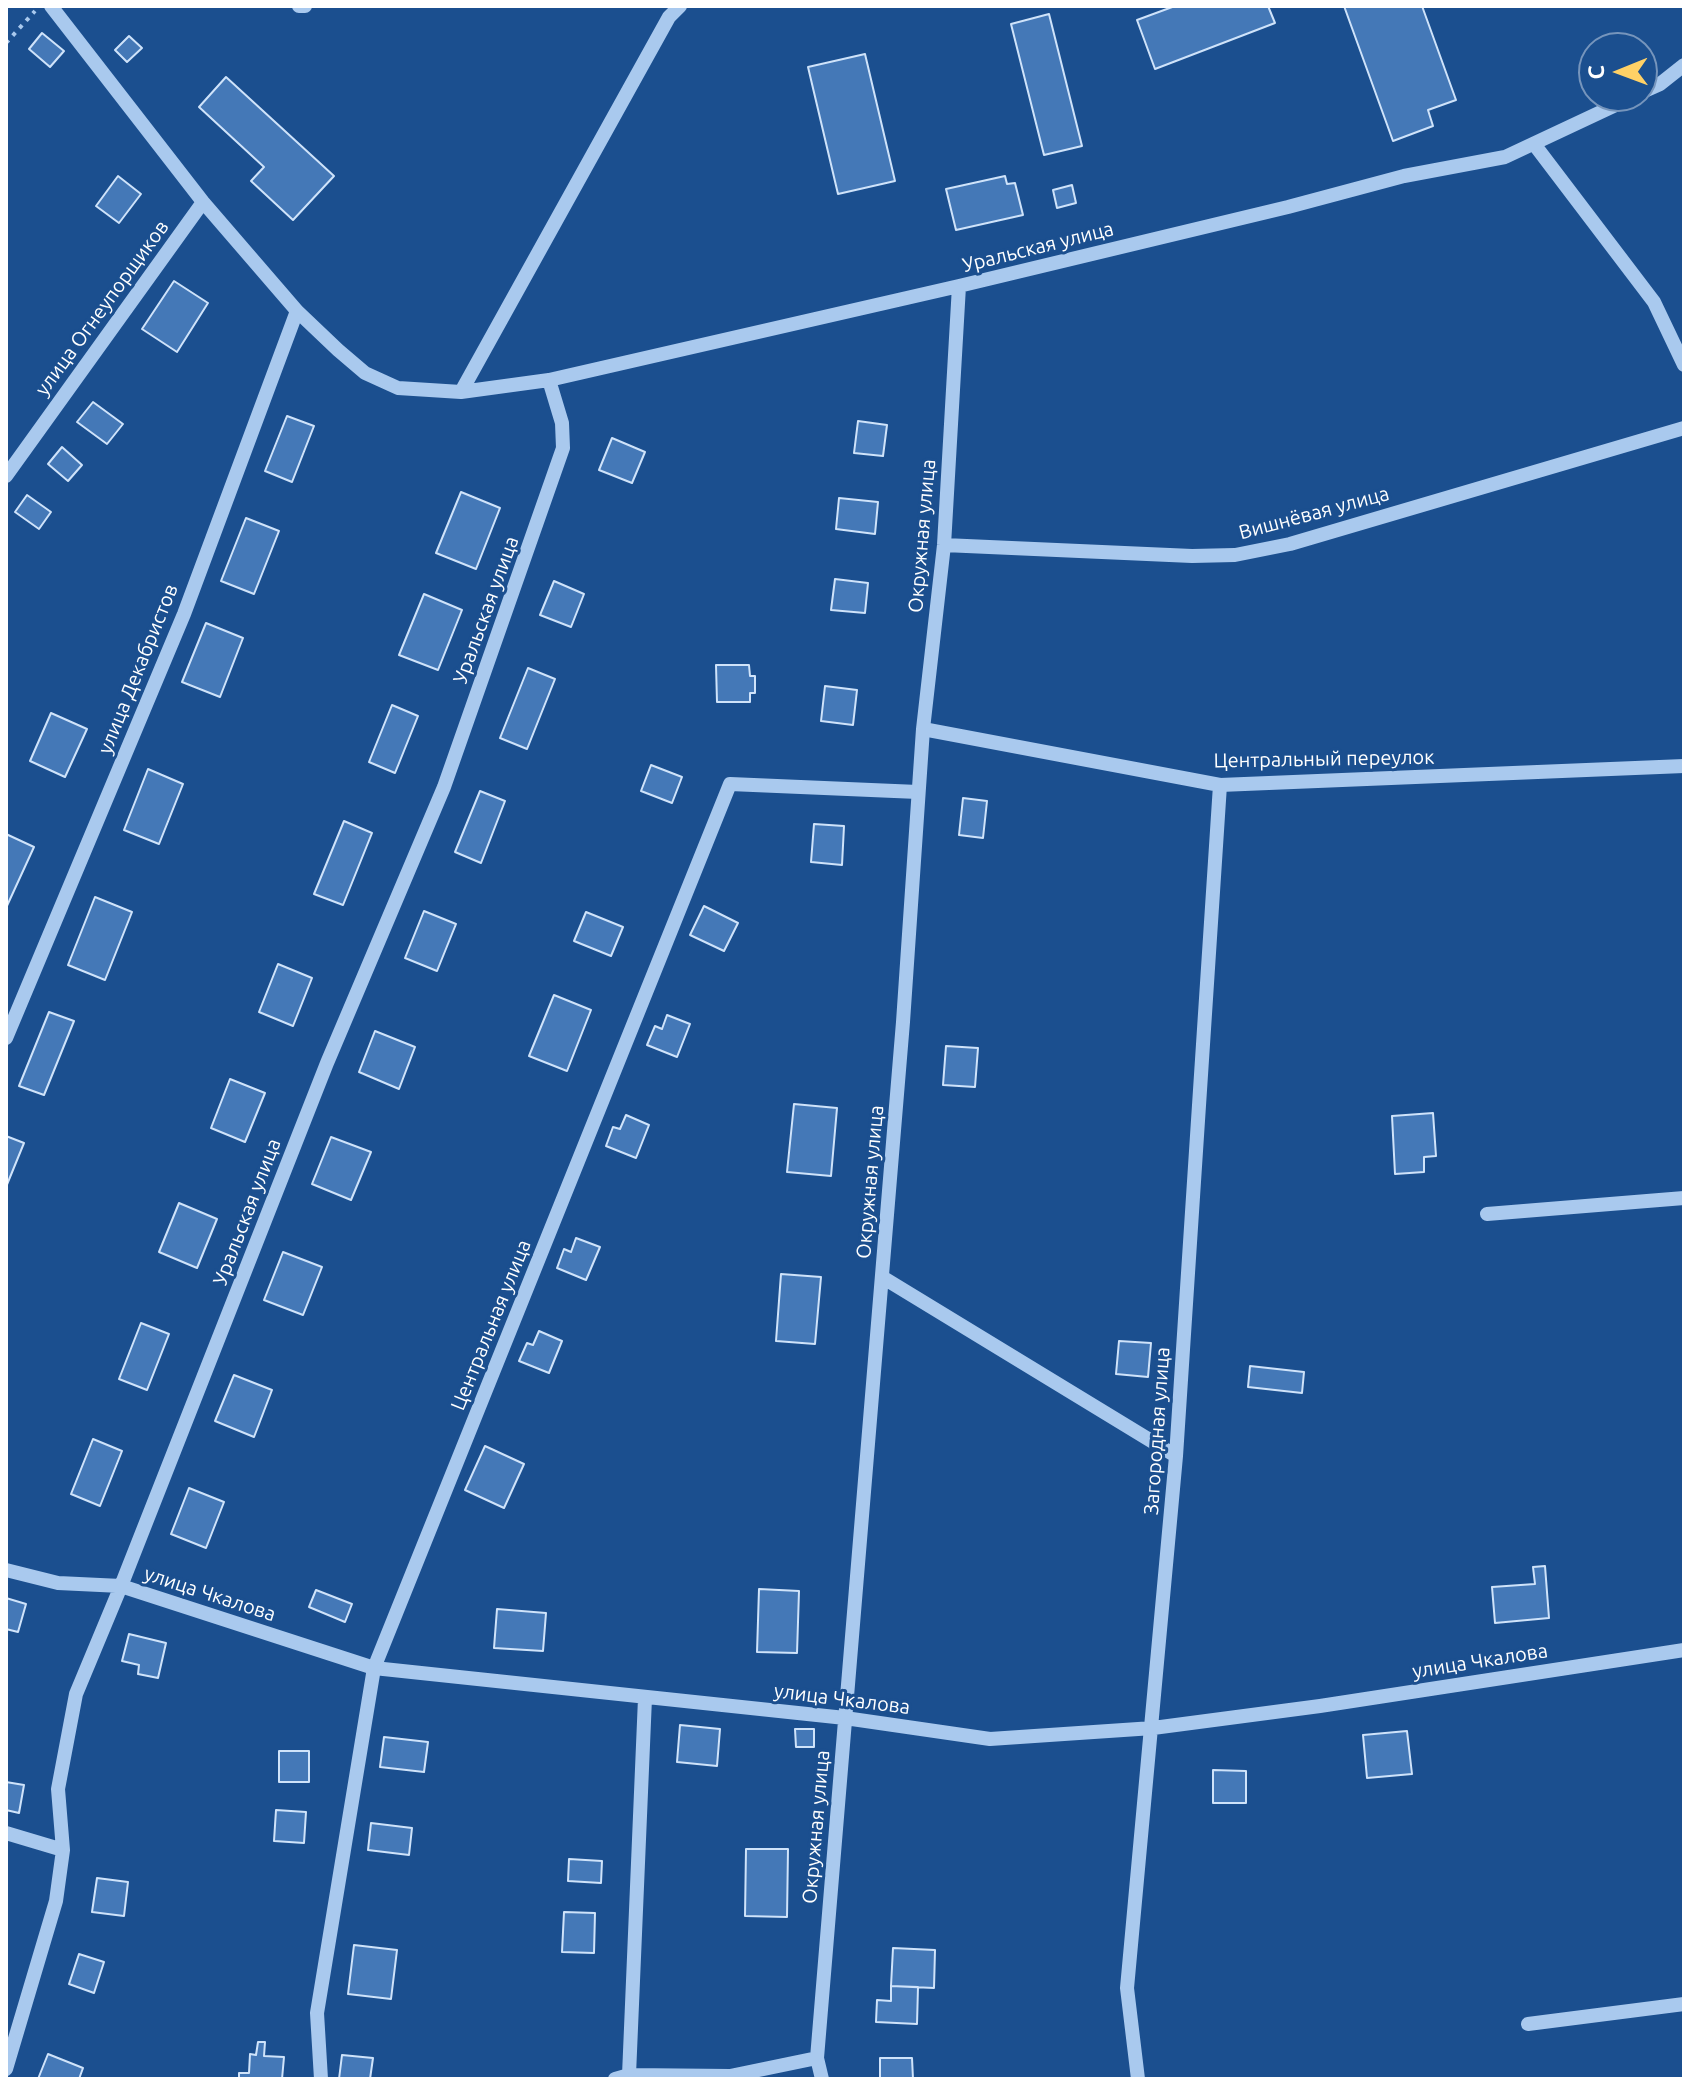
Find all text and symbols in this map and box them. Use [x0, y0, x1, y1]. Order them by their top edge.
north arrow [1578, 32, 1658, 112]
text: С [1583, 65, 1608, 80]
street label: улица Огнеупорщиков [30, 216, 174, 400]
street label: Уральская улица [960, 217, 1116, 277]
street label: Окружная улица [903, 458, 941, 614]
street label: Вишнёвая улица [1236, 481, 1392, 545]
street label: Уральская улица [448, 533, 524, 687]
street label: улица Декабристов [93, 580, 183, 758]
street label: Центральный переулок [1213, 745, 1435, 773]
street label: Окружная улица [851, 1104, 889, 1260]
street label: Уральская улица [208, 1135, 286, 1289]
street label: Центральная улица [446, 1236, 536, 1414]
street label: Загородная улица [1139, 1346, 1175, 1516]
street label: улица Чкалова [141, 1561, 279, 1627]
street label: улица Чкалова [1410, 1638, 1550, 1684]
street label: улица Чкалова [773, 1679, 911, 1719]
street label: Окружная улица [797, 1749, 835, 1905]

